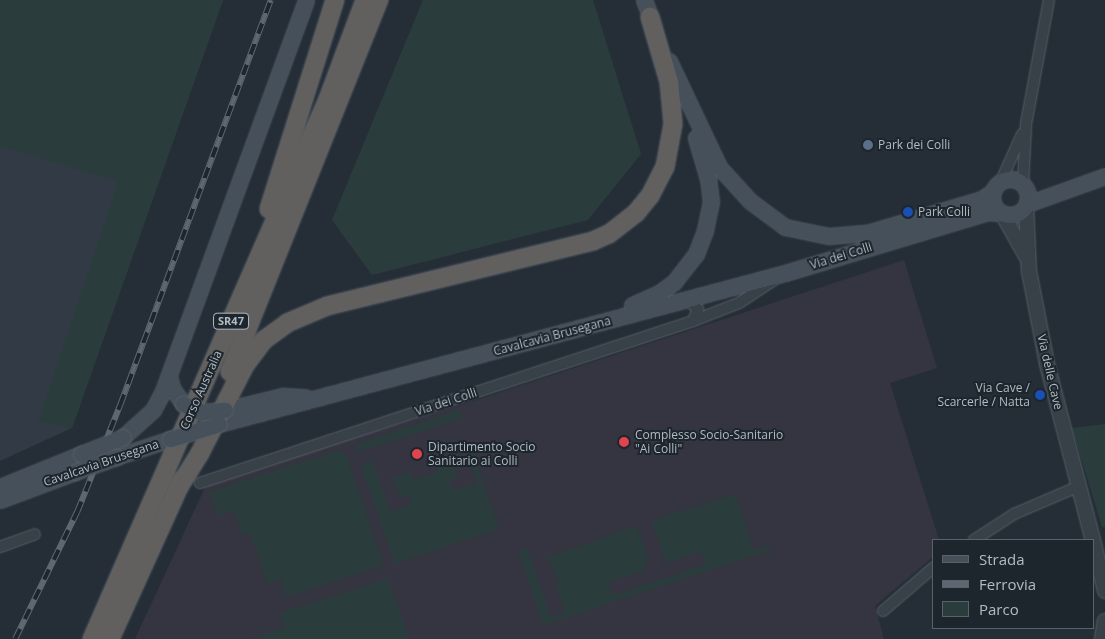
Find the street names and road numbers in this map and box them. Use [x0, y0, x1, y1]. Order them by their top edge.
street label: Via dei Colli [808, 240, 874, 272]
road number: SR47 [212, 312, 250, 330]
street label: Cavalcavia Brusegana [492, 313, 612, 359]
street label: Via delle Cave [1034, 333, 1066, 411]
street label: Corso Australia [177, 348, 225, 432]
street label: Via dei Colli [413, 385, 479, 419]
street label: Cavalcavia Brusegana [42, 437, 160, 489]

